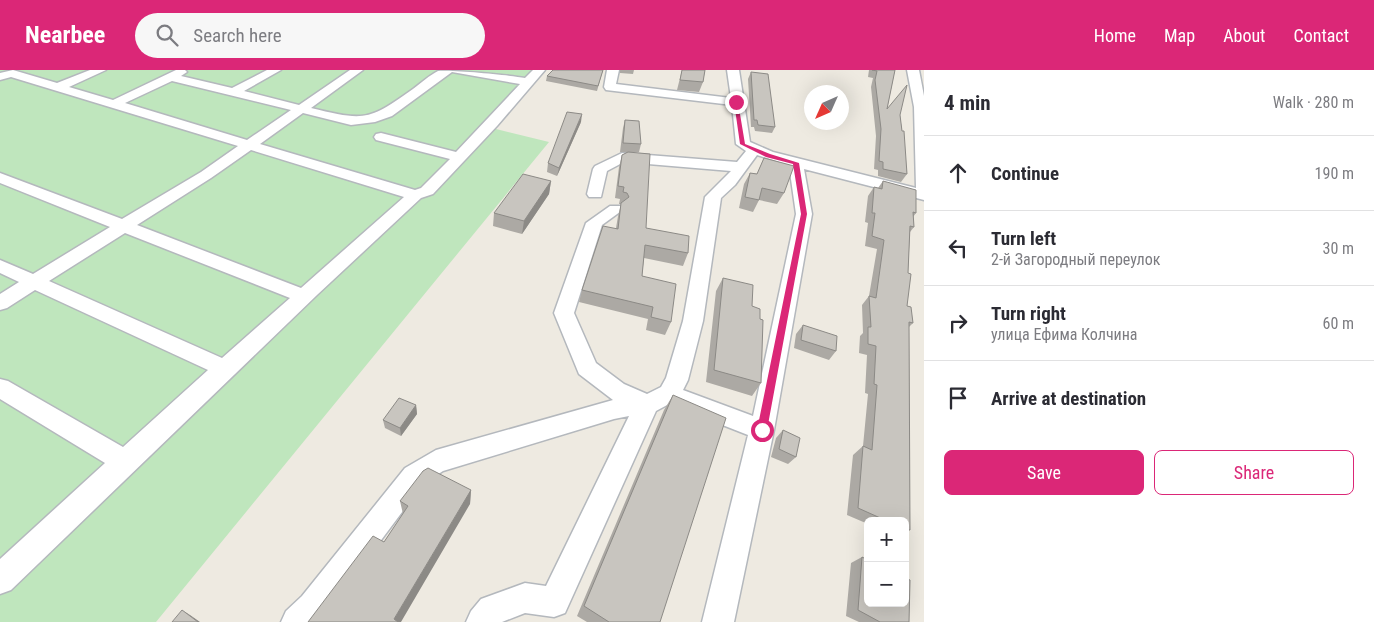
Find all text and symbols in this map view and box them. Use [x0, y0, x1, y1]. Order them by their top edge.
search box [135, 13, 485, 58]
text: Nearbee [25, 21, 105, 49]
icon: search [153, 21, 181, 49]
text: Search here [193, 24, 282, 47]
text: Home [1094, 25, 1136, 46]
text: Map [1164, 25, 1195, 46]
text: About [1223, 25, 1265, 46]
text: Contact [1293, 25, 1349, 46]
north arrow [804, 85, 849, 130]
route end [725, 91, 748, 114]
text: 4 min [944, 91, 991, 115]
text: Walk · 280 m [1273, 93, 1354, 112]
icon: ahead [944, 159, 972, 187]
text: Continue [991, 162, 1059, 185]
text: 190 m [1315, 164, 1354, 183]
text: Turn left [991, 227, 1056, 250]
icon: left [944, 234, 972, 262]
text: 30 m [1322, 239, 1354, 258]
text: 2-й Загородный переулок [991, 250, 1160, 269]
text: Turn right [991, 302, 1066, 325]
icon: right [944, 309, 972, 337]
text: 60 m [1322, 314, 1354, 333]
text: улица Ефима Колчина [991, 325, 1138, 344]
icon: arrive [944, 384, 972, 412]
text: Arrive at destination [991, 387, 1146, 410]
route start [751, 419, 774, 442]
button: Save [944, 450, 1144, 495]
button: Share [1154, 450, 1354, 495]
map controls [864, 517, 909, 607]
button: + [864, 517, 909, 562]
button: − [864, 562, 909, 607]

